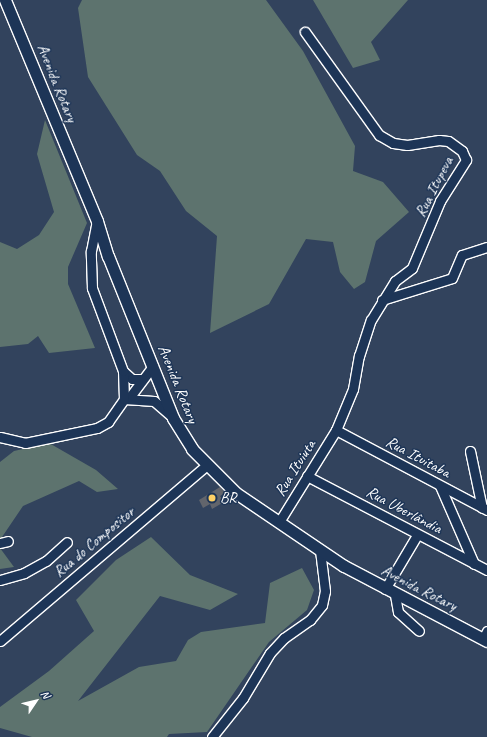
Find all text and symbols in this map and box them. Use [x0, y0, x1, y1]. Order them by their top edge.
street label: Avenida Rotary [33, 41, 81, 125]
street label: Rua Itupeva [411, 154, 457, 220]
street label: Avenida Rotary [154, 342, 202, 426]
street label: Rua Ituitaba [382, 432, 454, 482]
street label: Rua Ituiuta [270, 436, 320, 500]
street label: Rua Uberlândia [363, 482, 445, 538]
place label: BR [220, 488, 236, 508]
marker: BR [207, 493, 217, 503]
street label: Rua do Compositor [50, 503, 138, 581]
street label: Avenida Rotary [378, 561, 460, 615]
north arrow [16, 681, 56, 721]
text: N [38, 687, 54, 701]

